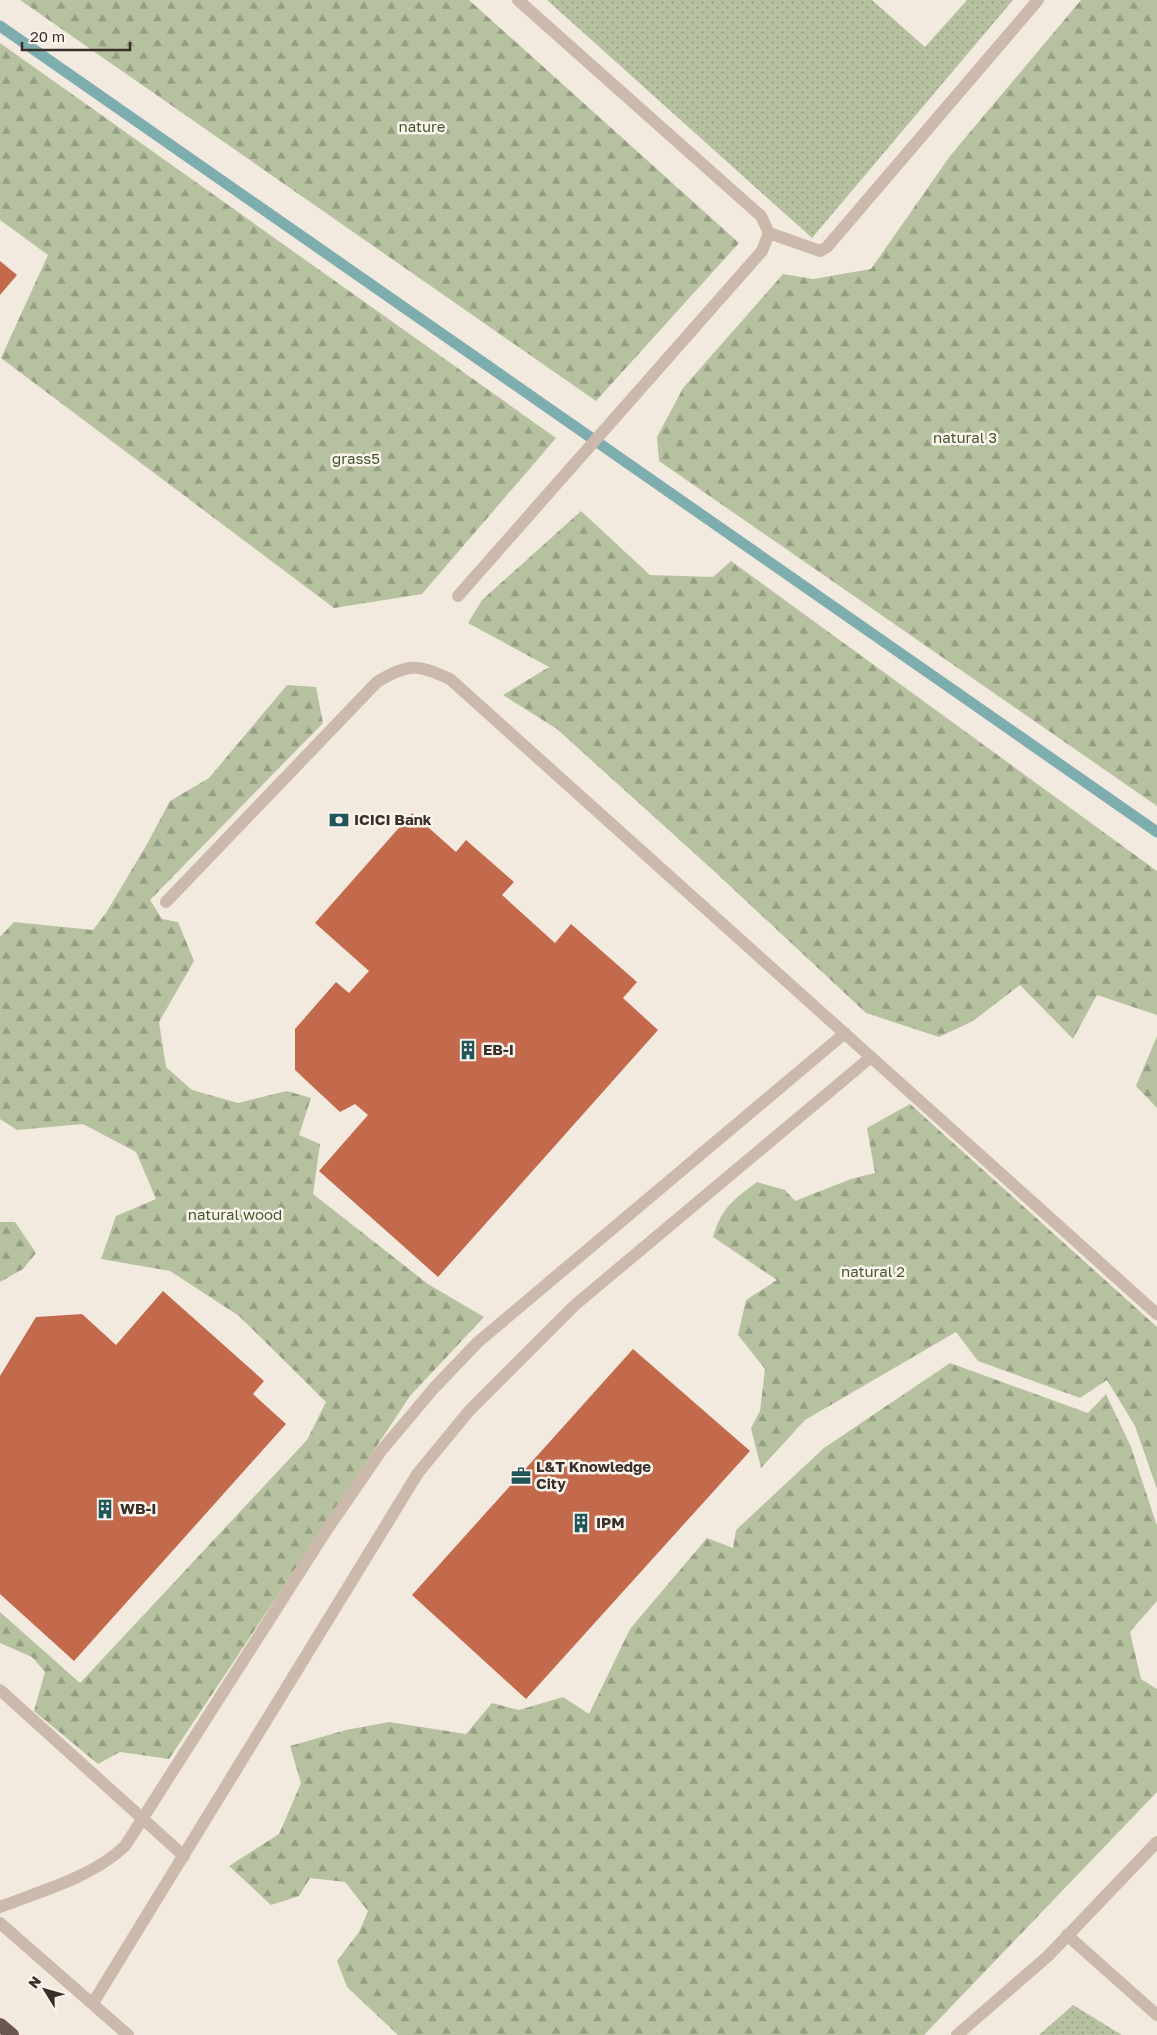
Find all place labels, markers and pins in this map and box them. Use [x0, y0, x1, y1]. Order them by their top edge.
bank icon: ICICI Bank [328, 809, 350, 831]
place label: ICICI Bank [354, 810, 432, 828]
building icon: EB-I [457, 1039, 479, 1061]
place label: EB-I [483, 1040, 514, 1058]
place label: L&T Knowledge City [536, 1457, 651, 1492]
office icon: L&T Knowledge City [510, 1465, 532, 1487]
building icon: WB-I [94, 1498, 116, 1520]
place label: WB-I [120, 1499, 156, 1517]
building icon: IPM [570, 1512, 592, 1534]
place label: IPM [596, 1513, 625, 1531]

